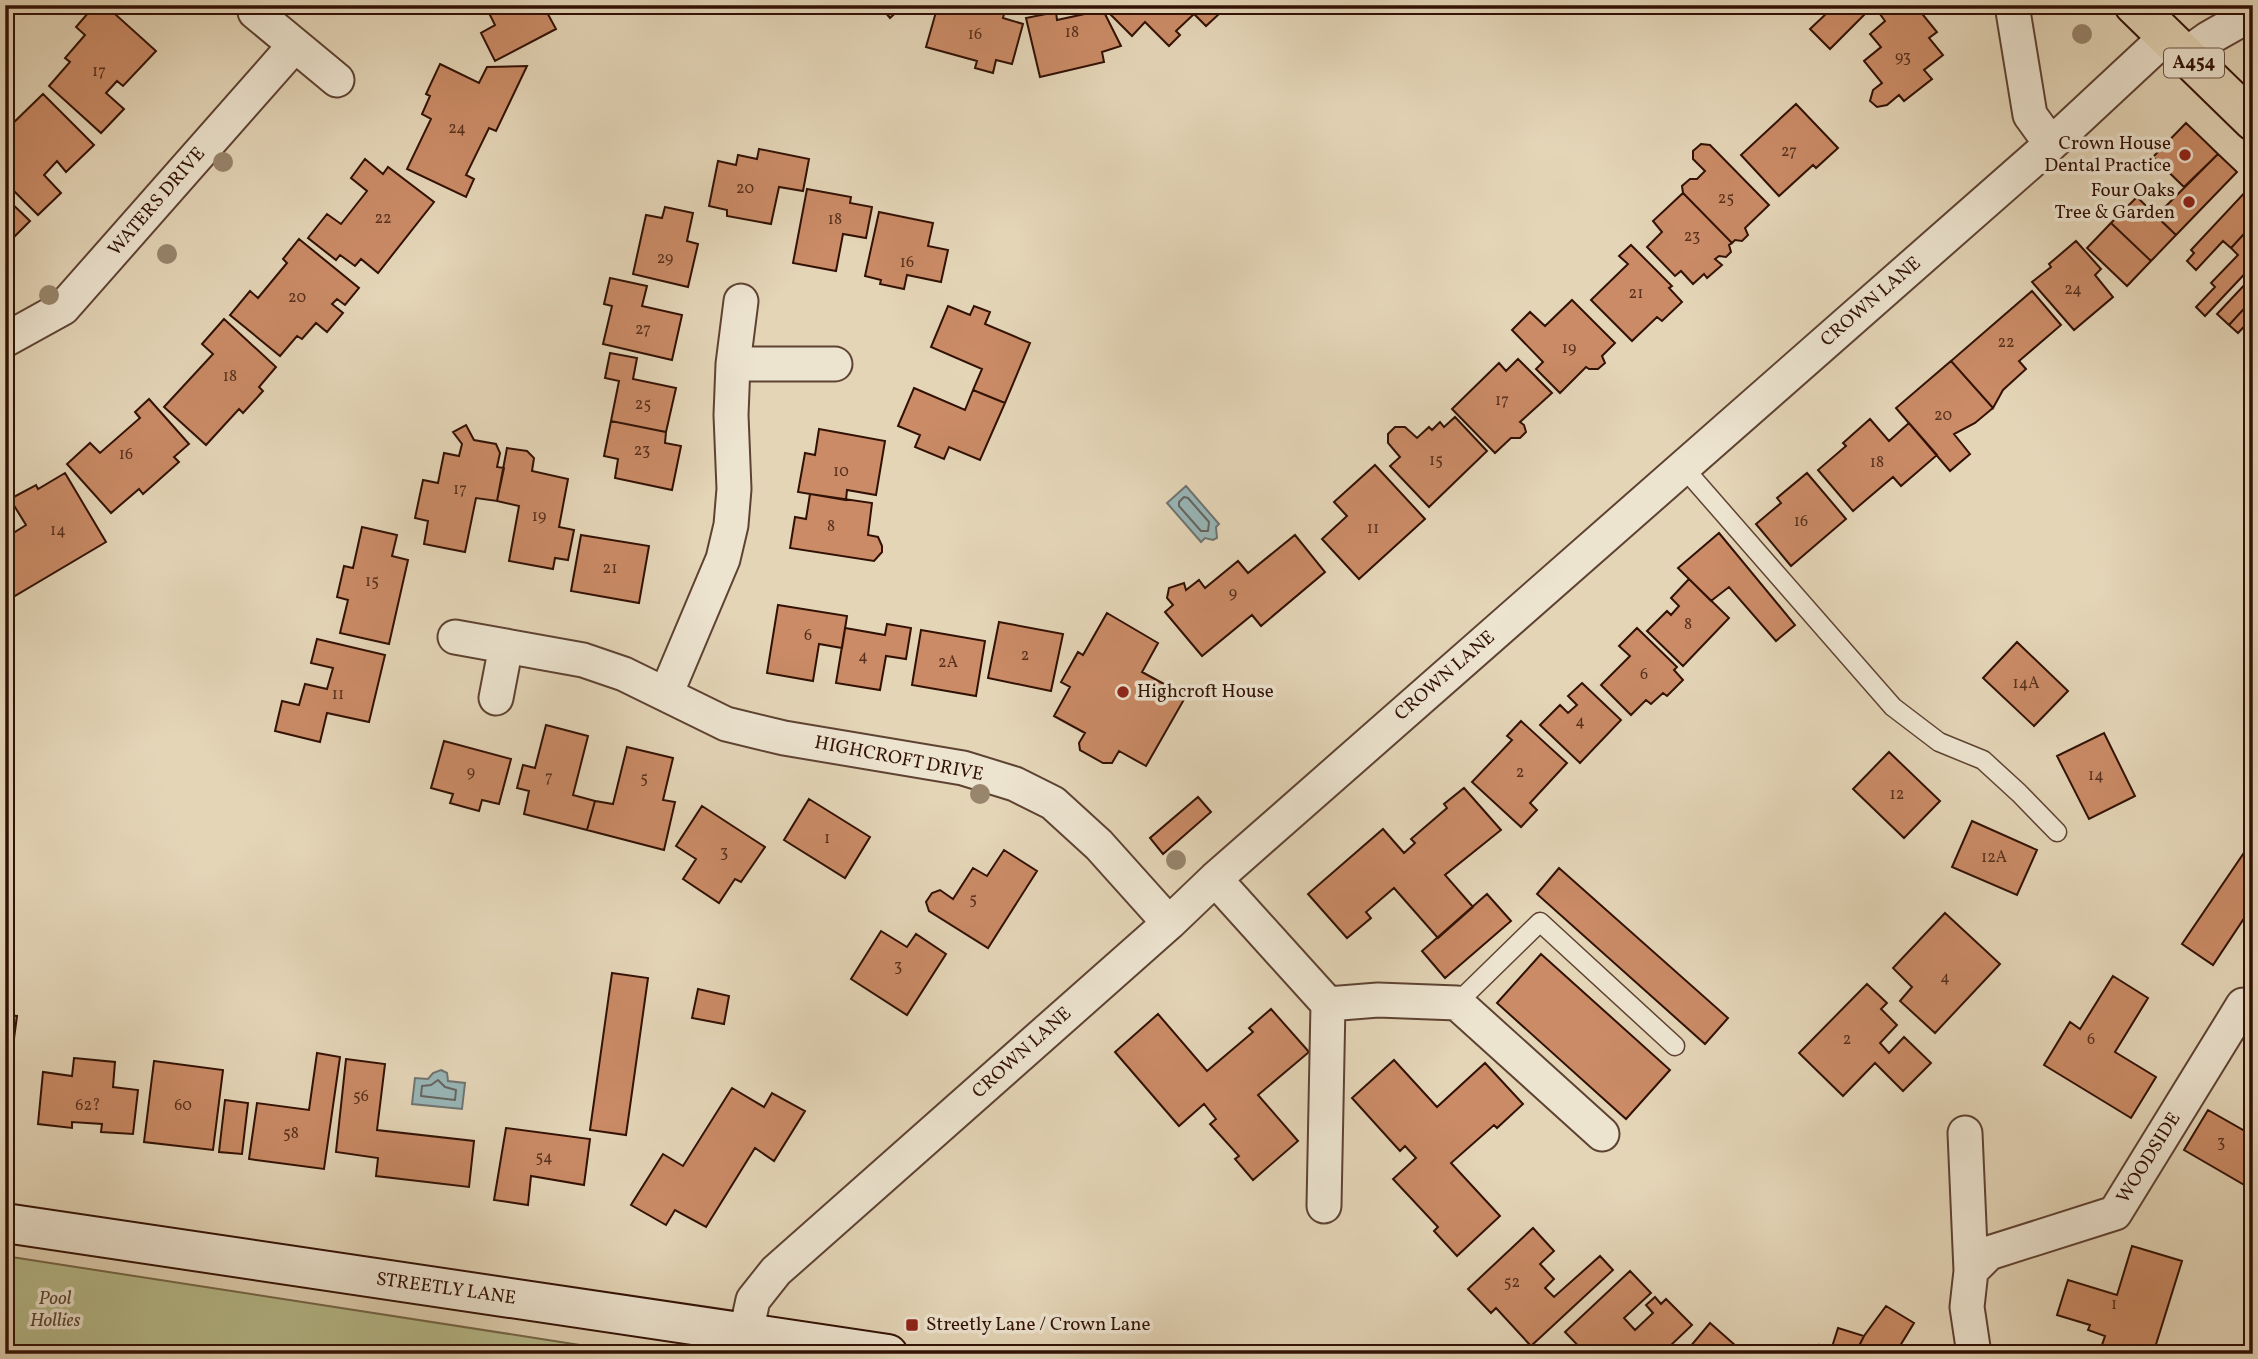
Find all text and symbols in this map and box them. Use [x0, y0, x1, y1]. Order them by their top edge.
house number: 18 [1065, 22, 1079, 44]
house number: 16 [968, 24, 982, 46]
house number: 93 [1895, 47, 1911, 69]
road number: A454 [2164, 48, 2224, 78]
house number: 17 [92, 61, 106, 83]
house number: 24 [448, 118, 466, 140]
place label: Crown House Dental Practice [2044, 131, 2171, 179]
house number: 27 [1781, 141, 1797, 163]
street label: WATERS DRIVE [102, 142, 212, 262]
marker: Crown House Dental Practice [2177, 147, 2193, 163]
house number: 20 [736, 178, 754, 200]
place label: Four Oaks Tree & Garden [2055, 178, 2175, 226]
house number: 25 [1718, 188, 1734, 210]
marker: Four Oaks Tree & Garden [2181, 194, 2197, 210]
house number: 22 [374, 208, 392, 230]
house number: 18 [828, 209, 842, 231]
house number: 23 [1684, 226, 1700, 248]
house number: 29 [657, 248, 673, 270]
street label: CROWN LANE [1815, 251, 1927, 353]
house number: 16 [900, 252, 914, 274]
house number: 24 [2064, 279, 2082, 301]
house number: 21 [1629, 283, 1643, 305]
house number: 20 [288, 287, 306, 309]
house number: 27 [635, 319, 651, 341]
house number: 22 [1997, 332, 2015, 354]
house number: 19 [1562, 338, 1576, 360]
house number: 18 [223, 366, 237, 388]
house number: 17 [1495, 390, 1509, 412]
house number: 25 [635, 394, 651, 416]
house number: 20 [1934, 405, 1952, 427]
house number: 23 [634, 440, 650, 462]
house number: 16 [119, 444, 133, 466]
house number: 15 [1429, 450, 1443, 472]
house number: 18 [1870, 452, 1884, 474]
house number: 10 [833, 461, 849, 483]
house number: 17 [453, 479, 467, 501]
house number: 19 [532, 506, 546, 528]
house number: 16 [1794, 511, 1808, 533]
house number: 8 [827, 516, 835, 538]
house number: 11 [1367, 518, 1379, 540]
house number: 14 [50, 520, 66, 542]
house number: 21 [603, 558, 617, 580]
house number: 15 [365, 571, 379, 593]
house number: 9 [1229, 583, 1237, 605]
house number: 8 [1684, 614, 1692, 636]
house number: 6 [804, 625, 812, 647]
street label: CROWN LANE [1389, 625, 1501, 727]
house number: 2 [1021, 645, 1029, 667]
house number: 4 [858, 646, 868, 668]
house number: 2A [938, 652, 958, 674]
house number: 6 [1640, 664, 1648, 686]
house number: 14A [2012, 673, 2040, 695]
place label: Highcroft House [1137, 679, 1274, 705]
house number: 11 [332, 684, 344, 706]
marker: Highcroft House [1115, 684, 1131, 700]
house number: 4 [1575, 711, 1585, 733]
street label: HIGHCROFT DRIVE [812, 730, 986, 788]
house number: 9 [467, 762, 475, 784]
house number: 2 [1516, 762, 1524, 784]
house number: 14 [2088, 765, 2104, 787]
house number: 7 [545, 767, 553, 789]
house number: 5 [640, 768, 648, 790]
house number: 12 [1890, 784, 1904, 806]
house number: 1 [824, 828, 830, 850]
house number: 3 [720, 842, 728, 864]
house number: 12A [1981, 847, 2007, 869]
house number: 5 [969, 889, 977, 911]
house number: 3 [894, 956, 902, 978]
house number: 4 [1940, 967, 1950, 989]
street label: CROWN LANE [967, 1001, 1077, 1105]
house number: 2 [1843, 1029, 1851, 1051]
house number: 6 [2087, 1029, 2095, 1051]
house number: 56 [353, 1086, 369, 1108]
house number: 62? [75, 1095, 101, 1117]
house number: 60 [174, 1095, 192, 1117]
street label: WOODSIDE [2111, 1107, 2187, 1209]
house number: 58 [283, 1123, 299, 1145]
house number: 3 [2217, 1132, 2225, 1154]
house number: 54 [535, 1147, 553, 1169]
street label: STREETLY LANE [374, 1266, 518, 1312]
house number: 52 [1504, 1272, 1520, 1294]
park label: Pool Hollies [30, 1286, 80, 1334]
house number: 1 [2111, 1294, 2117, 1316]
place label: Streetly Lane / Crown Lane [926, 1312, 1151, 1338]
marker: Streetly Lane / Crown Lane [904, 1317, 920, 1333]

